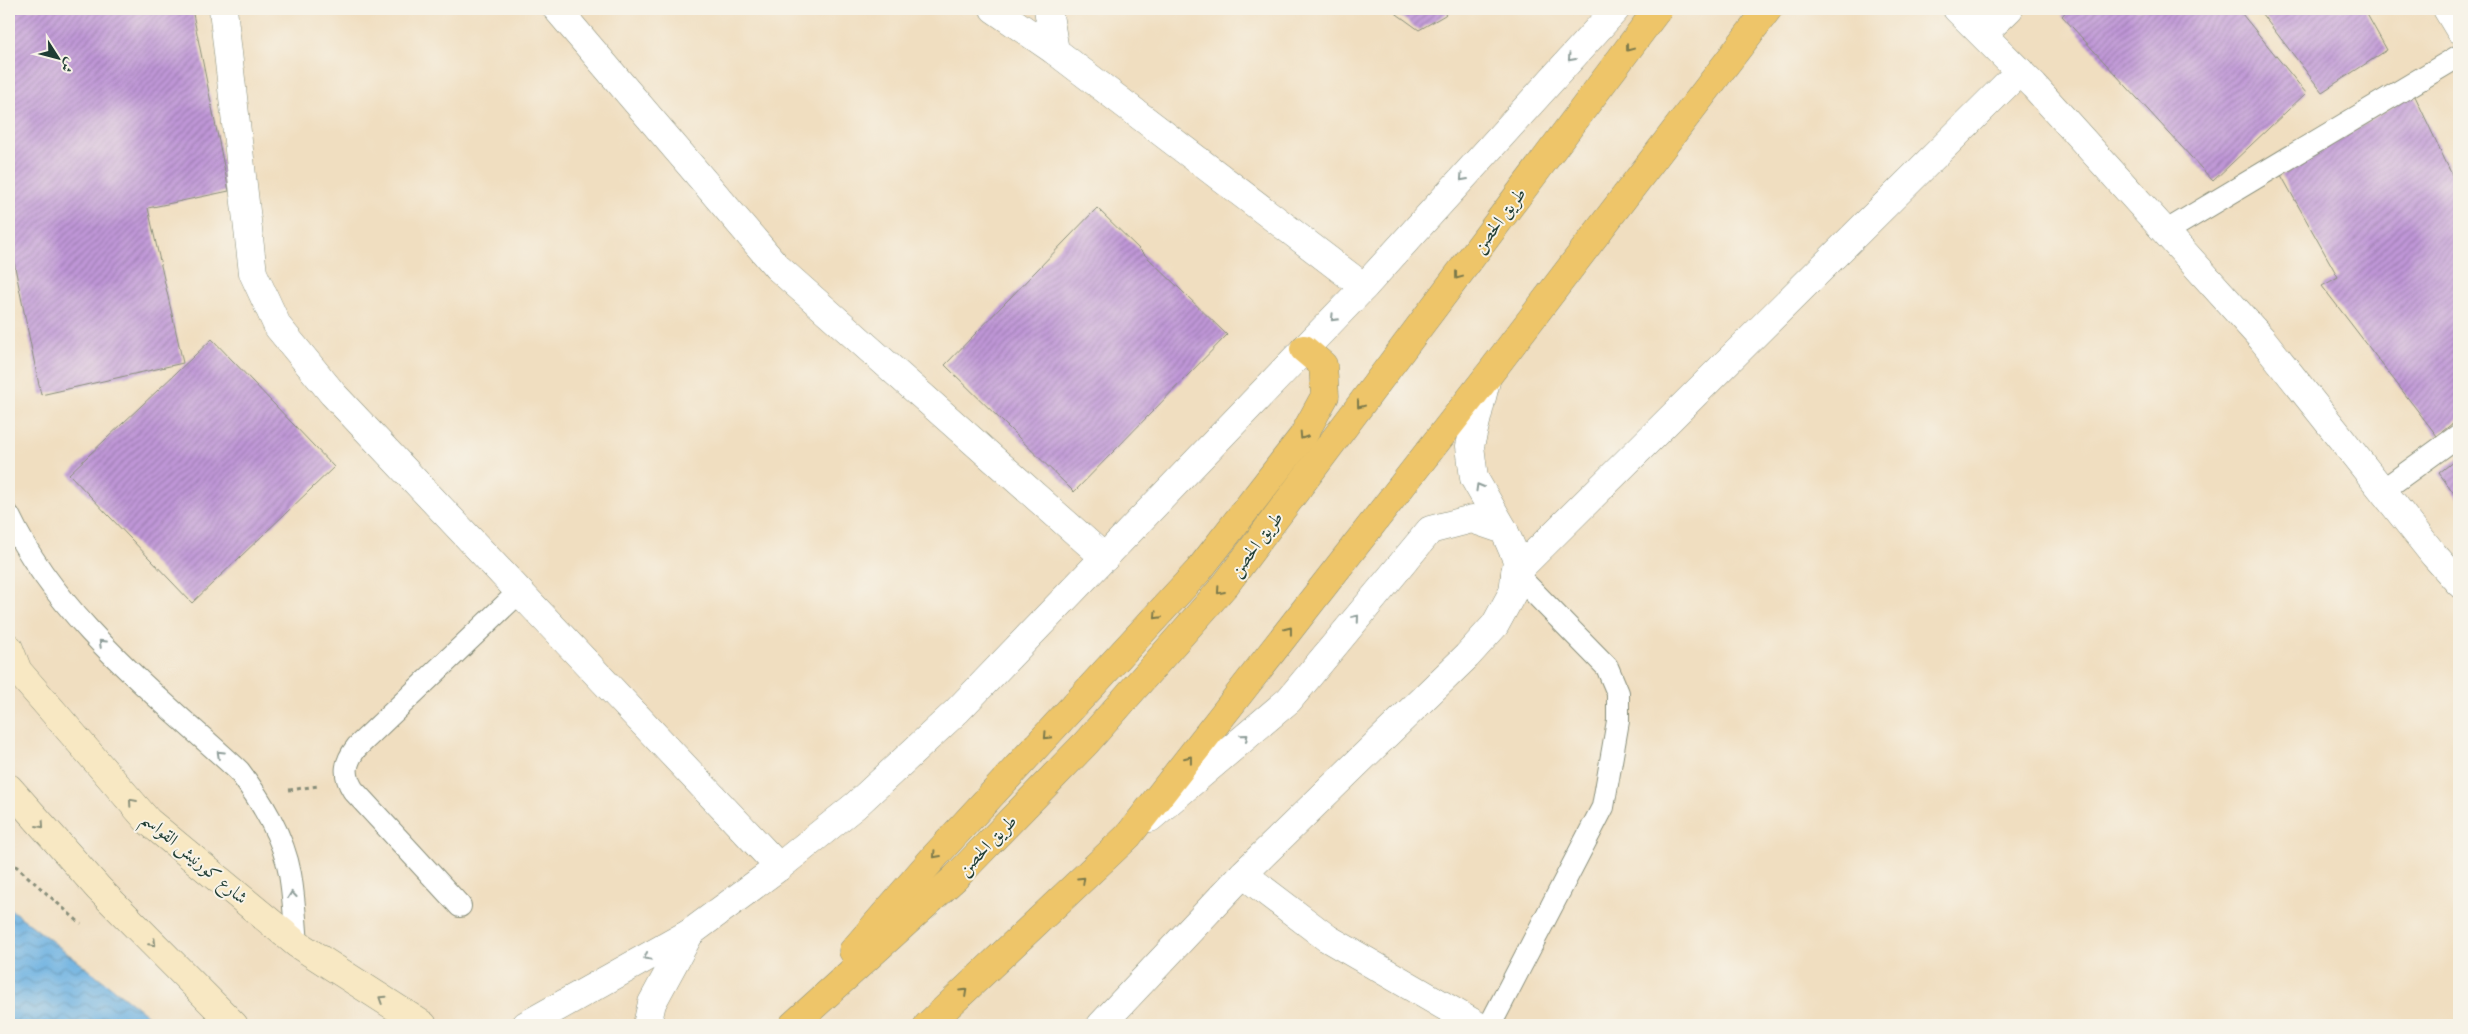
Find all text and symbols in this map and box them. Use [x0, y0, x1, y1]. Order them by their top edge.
north arrow [32, 32, 82, 82]
one-way arrow [1626, 42, 1635, 52]
one-way arrow [1568, 52, 1577, 61]
text: ش [57, 55, 79, 76]
one-way arrow [1459, 173, 1468, 182]
street label: طريق الحصن [1467, 183, 1531, 258]
one-way arrow [1455, 270, 1463, 279]
one-way arrow [1331, 312, 1340, 321]
one-way arrow [1357, 399, 1366, 409]
one-way arrow [1300, 430, 1309, 439]
one-way arrow [1476, 484, 1486, 493]
street label: طريق الحصن [1224, 507, 1288, 582]
one-way arrow [1216, 585, 1225, 594]
one-way arrow [1154, 611, 1163, 620]
one-way arrow [1350, 615, 1359, 624]
one-way arrow [1283, 627, 1292, 636]
one-way arrow [99, 640, 108, 649]
one-way arrow [1044, 730, 1053, 739]
one-way arrow [1240, 733, 1249, 742]
one-way arrow [217, 751, 226, 760]
one-way arrow [1183, 755, 1192, 764]
one-way arrow [128, 798, 137, 807]
street label: شارع كورنيش القواسم [133, 807, 252, 914]
street label: طريق الحصن [953, 810, 1022, 881]
one-way arrow [36, 819, 45, 828]
one-way arrow [933, 850, 942, 859]
one-way arrow [1076, 877, 1085, 886]
one-way arrow [287, 891, 298, 899]
one-way arrow [147, 937, 156, 946]
one-way arrow [644, 951, 653, 961]
one-way arrow [958, 989, 967, 998]
one-way arrow [379, 996, 388, 1005]

